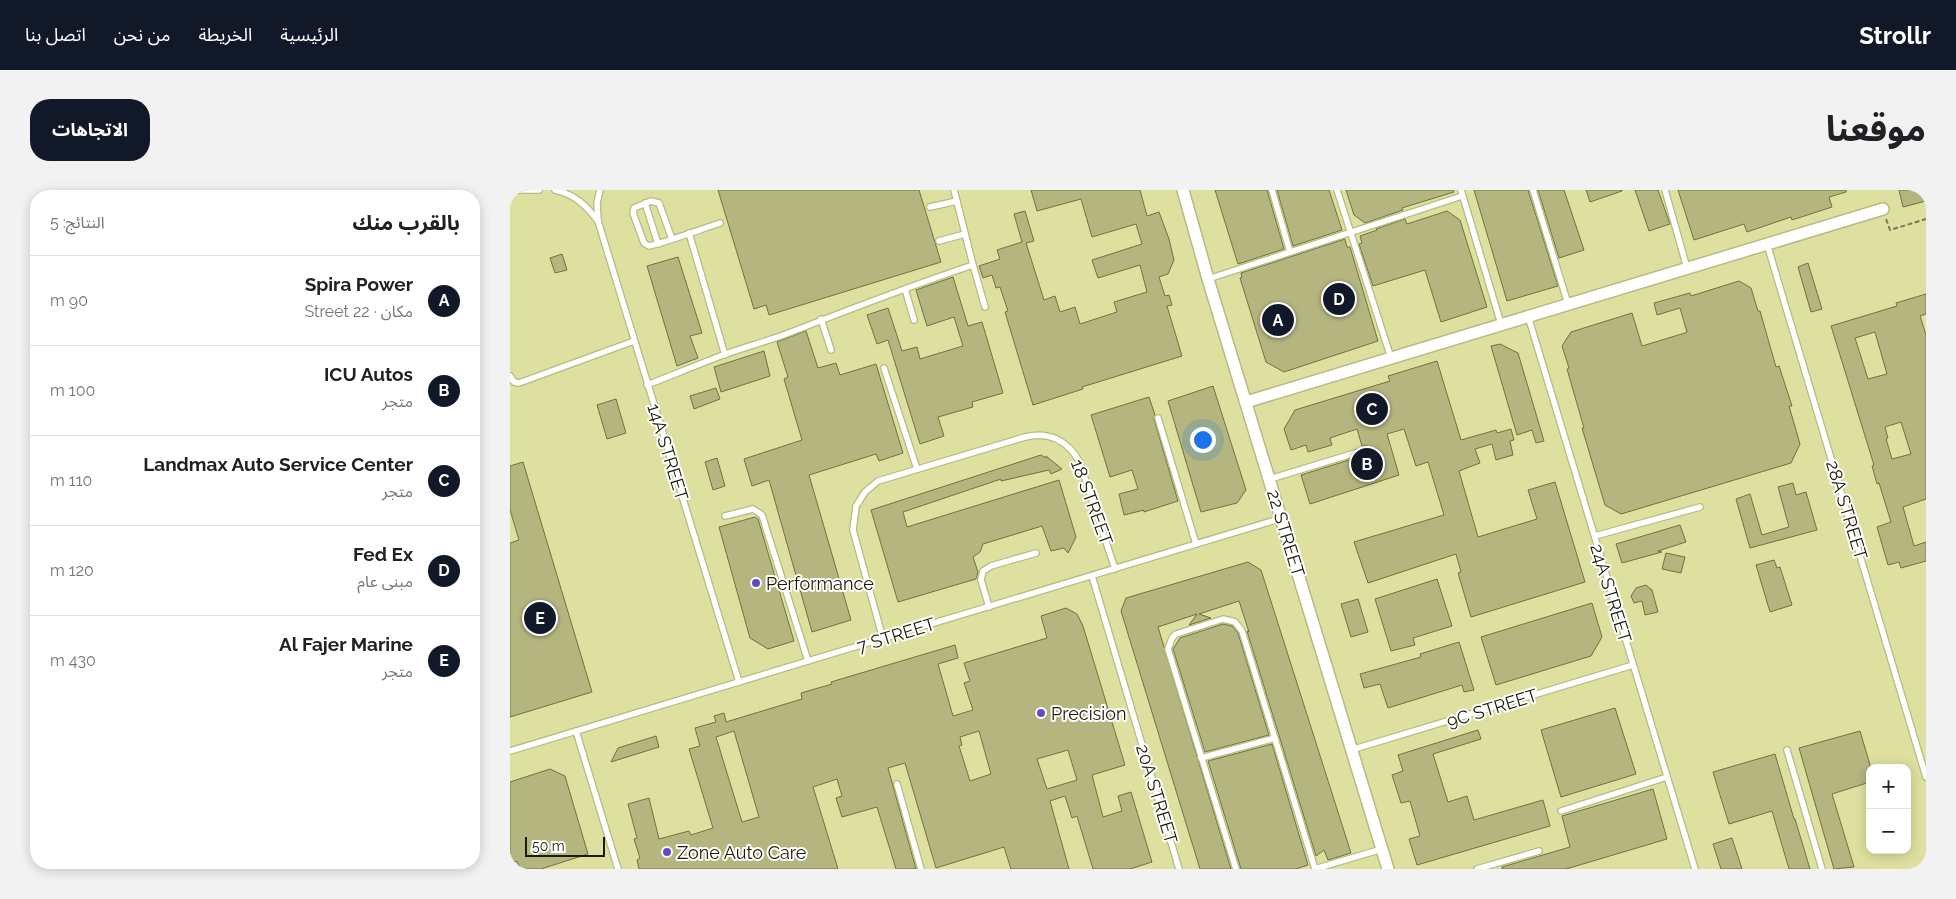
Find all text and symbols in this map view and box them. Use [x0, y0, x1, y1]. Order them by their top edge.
text: Strollr [1859, 21, 1931, 50]
text: اتصل بنا [25, 24, 86, 45]
text: من نحن [114, 24, 170, 45]
text: الخريطة [198, 24, 252, 45]
text: الرئيسية [280, 24, 338, 45]
button: الاتجاهات [30, 99, 150, 161]
text: موقعنا [1826, 108, 1926, 149]
text: بالقرب منك [353, 210, 460, 235]
text: النتائج: 5 [50, 213, 105, 232]
text: Spira Power [305, 273, 413, 295]
pin: D [1323, 280, 1355, 318]
text: 90 m [50, 291, 88, 310]
text: A [439, 291, 449, 310]
pin: A [1262, 301, 1294, 339]
text: مكان · 22 Street [305, 302, 413, 321]
text: ICU Autos [324, 363, 413, 385]
text: 100 m [50, 381, 95, 400]
text: B [439, 381, 449, 400]
pin: C [1356, 390, 1388, 428]
text: متجر [382, 392, 413, 411]
street label: 14A STREET [643, 401, 693, 503]
your location [1190, 427, 1216, 453]
pin: B [1351, 445, 1383, 483]
text: Landmax Auto Service Center [143, 453, 413, 475]
street label: 18 STREET [1067, 456, 1117, 548]
street label: 28A STREET [1822, 458, 1872, 562]
text: 110 m [50, 471, 92, 490]
text: C [439, 471, 450, 490]
text: متجر [382, 482, 413, 501]
street label: 22 STREET [1263, 487, 1309, 579]
street label: 24A STREET [1586, 541, 1636, 645]
text: Fed Ex [353, 543, 413, 565]
text: 120 m [50, 561, 94, 580]
text: D [438, 561, 450, 580]
text: مبنى عام [357, 572, 413, 591]
place label: Performance [766, 573, 874, 594]
marker: Performance [750, 577, 762, 589]
pin: E [524, 599, 556, 637]
street label: 7 STREET [854, 613, 938, 657]
text: Al Fajer Marine [279, 633, 413, 655]
text: 430 m [50, 651, 96, 670]
text: E [439, 651, 449, 670]
text: متجر [382, 662, 413, 681]
street label: 9C STREET [1444, 684, 1540, 732]
place label: Precision [1051, 703, 1126, 724]
marker: Precision [1035, 707, 1047, 719]
street label: 20A STREET [1132, 742, 1182, 846]
map controls [1866, 764, 1911, 854]
button: + [1866, 764, 1911, 809]
button: − [1866, 809, 1911, 854]
scale bar [525, 834, 605, 857]
text: 50 m [532, 838, 565, 854]
place label: Zone Auto Care [677, 842, 807, 863]
marker: Zone Auto Care [661, 846, 673, 858]

